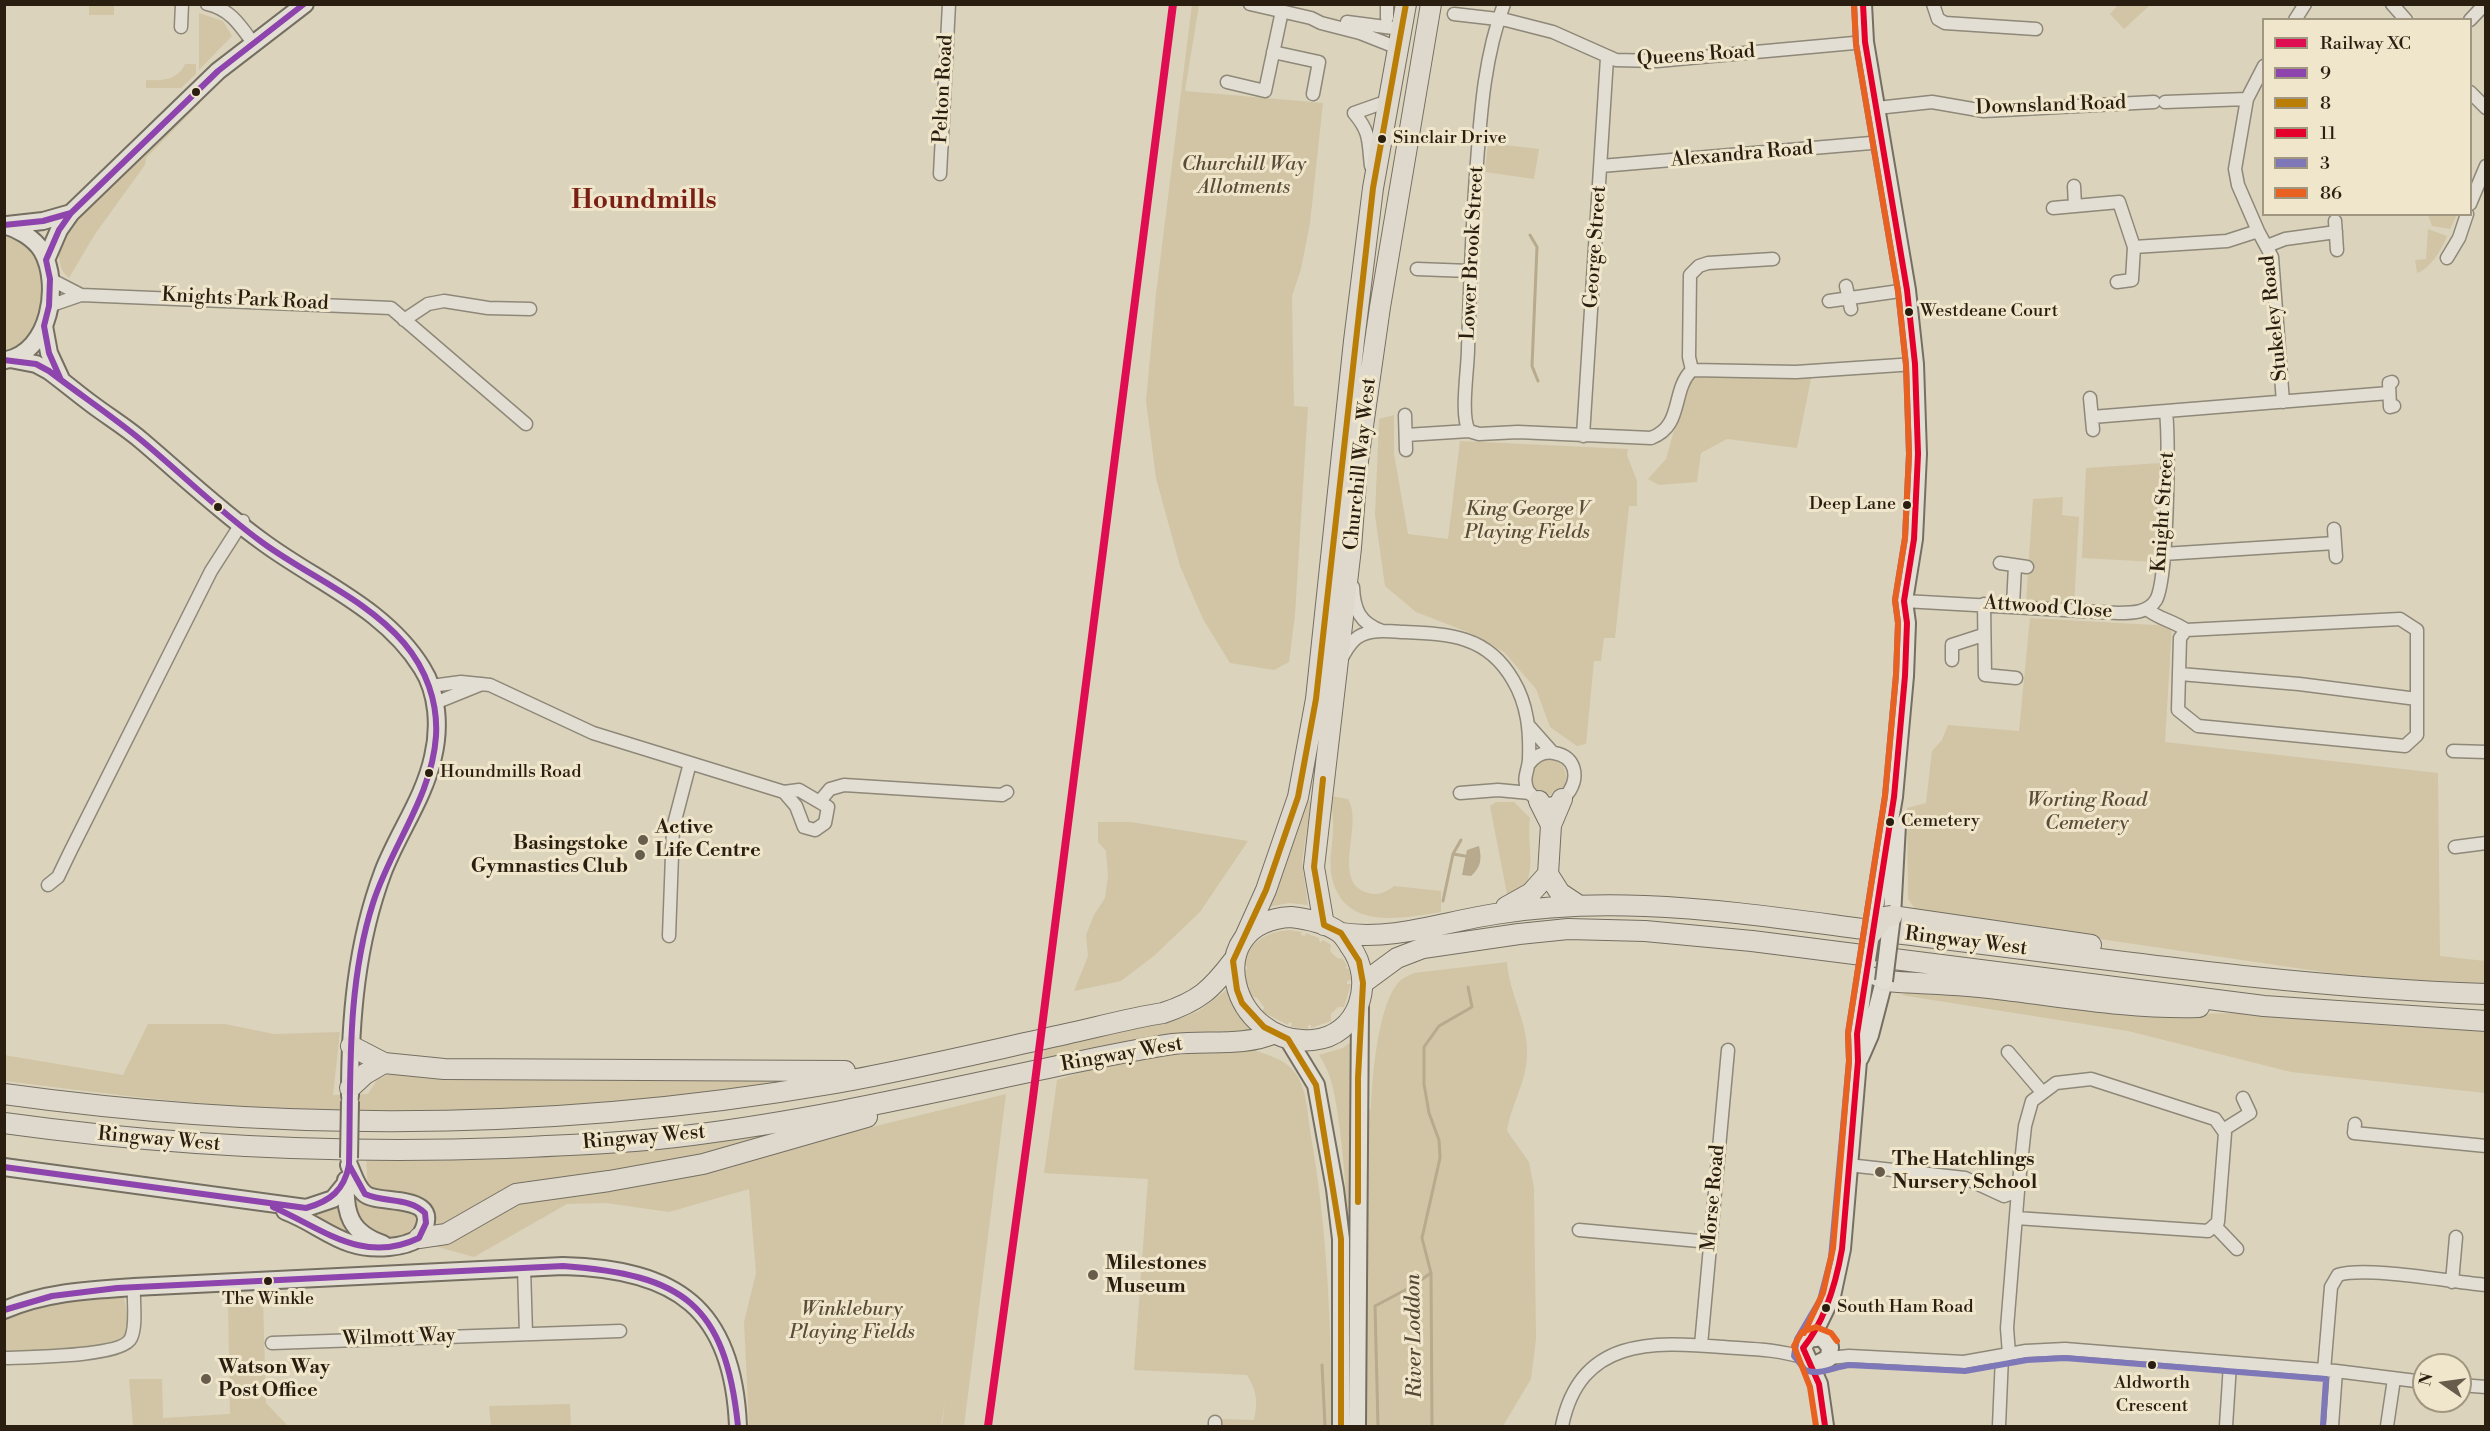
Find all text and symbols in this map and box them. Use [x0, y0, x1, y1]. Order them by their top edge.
legend [2262, 18, 2472, 216]
text: Railway XC [2320, 32, 2411, 55]
street label: Pelton Road [929, 34, 959, 144]
street label: Queens Road [1636, 40, 1756, 72]
text: 9 [2320, 62, 2331, 85]
unlabelled marker [190, 86, 202, 98]
street label: Downsland Road [1975, 91, 2127, 121]
text: 8 [2320, 92, 2331, 115]
text: 11 [2320, 122, 2336, 145]
place label: Sinclair Drive [1393, 128, 1507, 150]
marker: Sinclair Drive [1376, 133, 1388, 145]
street label: Alexandra Road [1670, 137, 1814, 173]
text: 3 [2320, 152, 2330, 175]
park label: Churchill Way Allotments [1182, 153, 1306, 200]
street label: Lower Brook Street [1456, 165, 1490, 341]
text: 86 [2320, 182, 2342, 205]
street label: George Street [1580, 185, 1612, 309]
district label: Houndmills [571, 186, 717, 218]
street label: Stukeley Road [2256, 254, 2294, 382]
street label: Knights Park Road [161, 284, 329, 316]
place label: Westdeane Court [1920, 301, 2058, 323]
marker: Westdeane Court [1903, 306, 1915, 318]
street label: Churchill Way West [1340, 376, 1382, 552]
street label: Knight Street [2148, 451, 2180, 573]
place label: Deep Lane [1809, 494, 1896, 516]
park label: King George V Playing Fields [1464, 498, 1590, 545]
marker: Deep Lane [1901, 499, 1913, 511]
unlabelled marker [212, 501, 224, 513]
street label: Attwood Close [1983, 592, 2113, 624]
place label: Houndmills Road [440, 762, 581, 784]
marker: Houndmills Road [423, 767, 435, 779]
park label: Worting Road Cemetery [2027, 789, 2147, 836]
place label: Cemetery [1901, 811, 1980, 833]
place label: Active Life Centre [655, 816, 761, 863]
marker: Cemetery [1884, 816, 1896, 828]
place label: Basingstoke Gymnastics Club [471, 832, 628, 879]
marker: Active Life Centre [636, 833, 650, 847]
marker: Basingstoke Gymnastics Club [633, 848, 647, 862]
street label: Ringway West [1903, 923, 2029, 961]
street label: Ringway West [1059, 1032, 1185, 1078]
street label: Ringway West [582, 1121, 706, 1155]
street label: Ringway West [97, 1123, 221, 1157]
street label: Morse Road [1697, 1144, 1731, 1252]
place label: The Hatchlings Nursery School [1892, 1148, 2037, 1195]
marker: The Hatchlings Nursery School [1873, 1165, 1887, 1179]
place label: Milestones Museum [1105, 1252, 1207, 1299]
marker: Milestones Museum [1086, 1268, 1100, 1282]
water label: River Loddon [1401, 1273, 1429, 1399]
marker: The Winkle [262, 1275, 274, 1287]
place label: The Winkle [222, 1289, 314, 1311]
place label: South Ham Road [1837, 1297, 1973, 1319]
park label: Winklebury Playing Fields [789, 1298, 915, 1345]
marker: South Ham Road [1820, 1302, 1832, 1314]
street label: Wilmott Way [342, 1324, 456, 1352]
north arrow [2412, 1353, 2472, 1413]
place label: Watson Way Post Office [218, 1356, 330, 1403]
marker: Aldworth Crescent [2146, 1359, 2158, 1371]
text: N [2415, 1371, 2438, 1388]
marker: Watson Way Post Office [199, 1372, 213, 1386]
place label: Aldworth Crescent [2114, 1373, 2190, 1416]

